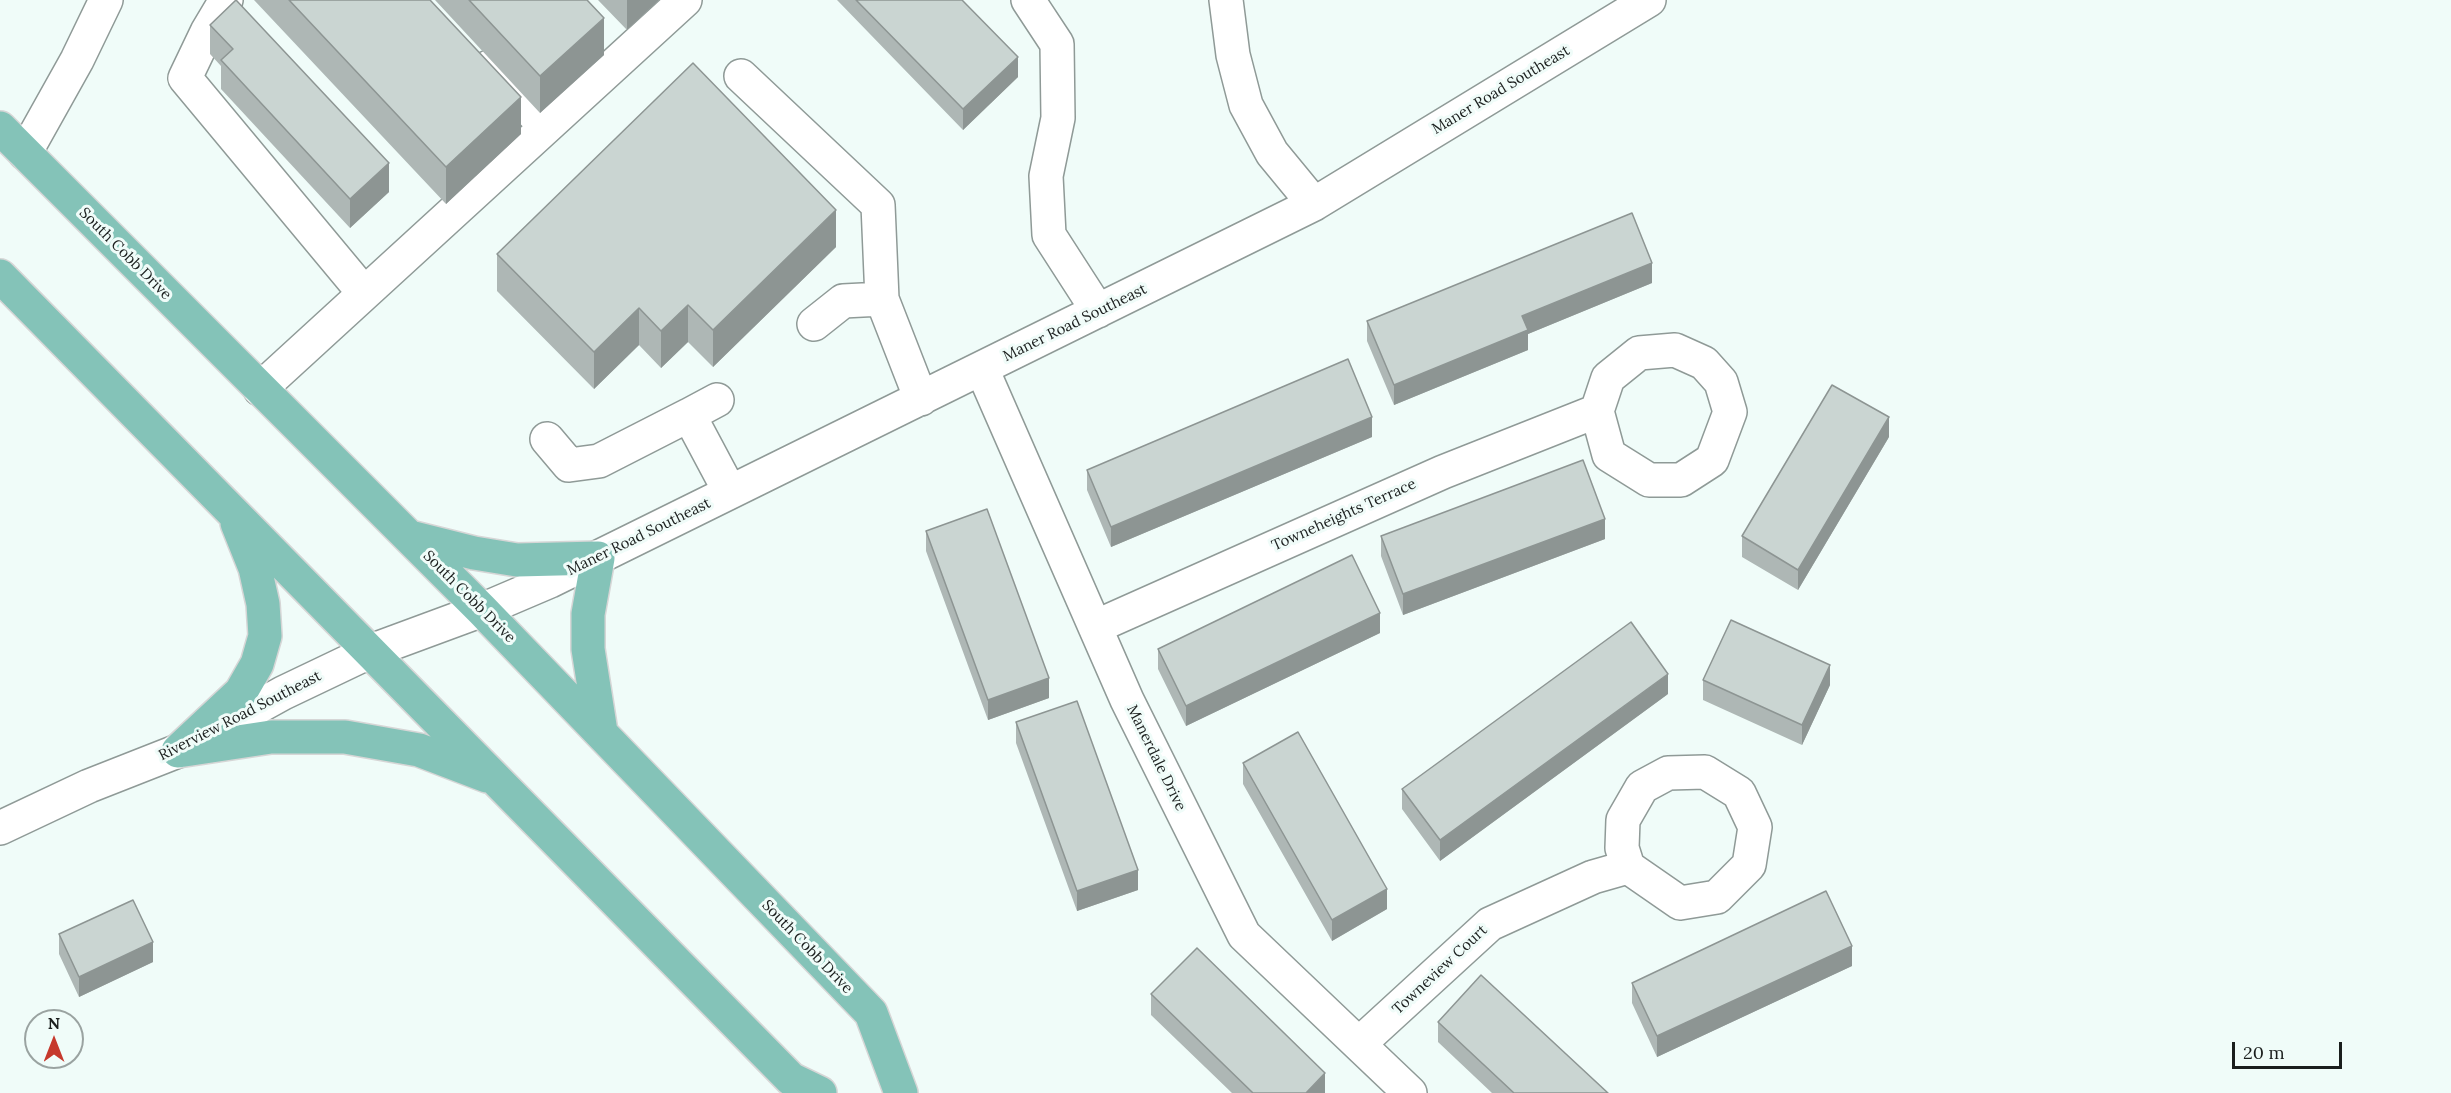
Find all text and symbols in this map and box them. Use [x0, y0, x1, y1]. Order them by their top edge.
street label: Maner Road Southeast [1429, 42, 1573, 138]
street label: South Cobb Drive [75, 204, 175, 304]
street label: Maner Road Southeast [1000, 280, 1150, 366]
street label: Towneheights Terrace [1269, 475, 1419, 555]
street label: Maner Road Southeast [564, 494, 714, 580]
street label: South Cobb Drive [419, 547, 519, 647]
street label: Riverview Road Southeast [156, 667, 324, 765]
street label: Manerdale Drive [1123, 702, 1189, 814]
street label: South Cobb Drive [758, 896, 856, 998]
street label: Towneview Court [1389, 921, 1491, 1019]
north arrow [24, 1009, 84, 1069]
text: N [48, 1013, 60, 1033]
scale bar [2235, 1030, 2344, 1068]
text: 20 m [2243, 1041, 2285, 1064]

